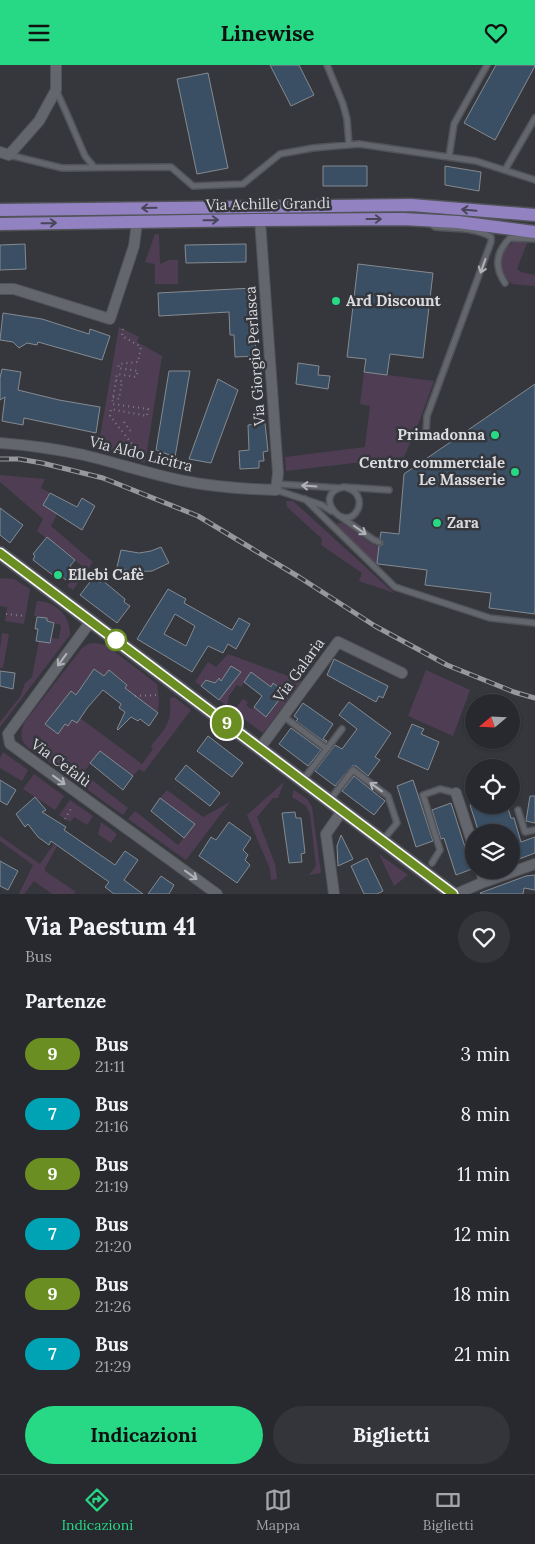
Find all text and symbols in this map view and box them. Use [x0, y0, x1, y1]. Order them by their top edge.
icon: menu [25, 19, 53, 47]
text: Linewise [221, 19, 314, 47]
icon: heart [482, 19, 510, 47]
street label: Via Achille Grandi [205, 193, 330, 214]
one-way arrow [141, 204, 157, 213]
one-way arrow [461, 205, 477, 214]
one-way arrow [365, 214, 381, 224]
one-way arrow [203, 216, 219, 225]
one-way arrow [40, 219, 56, 228]
one-way arrow [478, 258, 487, 274]
street label: Via Giorgio Perlasca [240, 285, 269, 427]
place label: Ard Discount [346, 291, 441, 310]
marker: Ard Discount [330, 295, 342, 307]
place label: Primadonna [397, 425, 485, 444]
marker: Primadonna [489, 429, 501, 441]
street label: Via Aldo Licitra [86, 431, 195, 476]
place label: Centro commerciale Le Masserie [359, 453, 505, 489]
marker: Centro commerciale Le Masserie [509, 466, 521, 478]
one-way arrow [301, 481, 317, 491]
place label: Zara [447, 513, 479, 532]
marker: Zara [431, 517, 443, 529]
one-way arrow [353, 525, 367, 535]
place label: Ellebi Cafè [68, 565, 144, 584]
marker: Ellebi Cafè [52, 569, 64, 581]
unlabelled marker [105, 629, 127, 651]
street label: Via Galaria [268, 634, 328, 706]
one-way arrow [57, 653, 68, 666]
north arrow [465, 694, 520, 749]
map controls [465, 694, 520, 879]
line badge: 9 [211, 707, 243, 739]
text: 9 [222, 711, 232, 734]
street label: Via Cefalù [27, 734, 95, 791]
button: locate [465, 759, 520, 814]
one-way arrow [52, 774, 65, 785]
one-way arrow [370, 782, 383, 793]
button: layers [465, 824, 520, 879]
one-way arrow [183, 870, 197, 880]
text: Via Paestum 41 [25, 911, 196, 942]
button: heart [458, 911, 510, 963]
text: Bus [25, 946, 52, 966]
text: Partenze [25, 989, 106, 1013]
text: Bus [95, 1032, 128, 1056]
text: 9 [47, 1042, 58, 1065]
text: 3 min [461, 1042, 510, 1066]
text: 21:11 [95, 1056, 125, 1076]
text: Bus [95, 1092, 128, 1116]
text: 7 [48, 1102, 57, 1125]
text: 8 min [460, 1102, 510, 1126]
text: 21:16 [95, 1116, 129, 1136]
text: Bus [95, 1152, 128, 1176]
text: 9 [47, 1162, 58, 1185]
text: 11 min [457, 1162, 510, 1186]
text: 21:19 [95, 1176, 129, 1196]
text: Bus [95, 1212, 128, 1236]
text: 7 [48, 1222, 57, 1245]
text: 12 min [454, 1222, 510, 1246]
text: 21:20 [95, 1236, 132, 1256]
text: Bus [95, 1272, 128, 1296]
text: 9 [47, 1282, 58, 1305]
text: 18 min [454, 1282, 510, 1306]
text: 21:26 [95, 1296, 131, 1316]
text: Bus [95, 1332, 128, 1356]
text: 7 [48, 1342, 57, 1365]
text: 21 min [454, 1342, 510, 1366]
text: 21:29 [95, 1356, 131, 1376]
button: Indicazioni [25, 1406, 263, 1464]
button: Biglietti [273, 1406, 510, 1464]
tab: Indicazioni [61, 1486, 133, 1534]
tab: Mappa [256, 1486, 300, 1534]
tab: Biglietti [423, 1486, 474, 1534]

